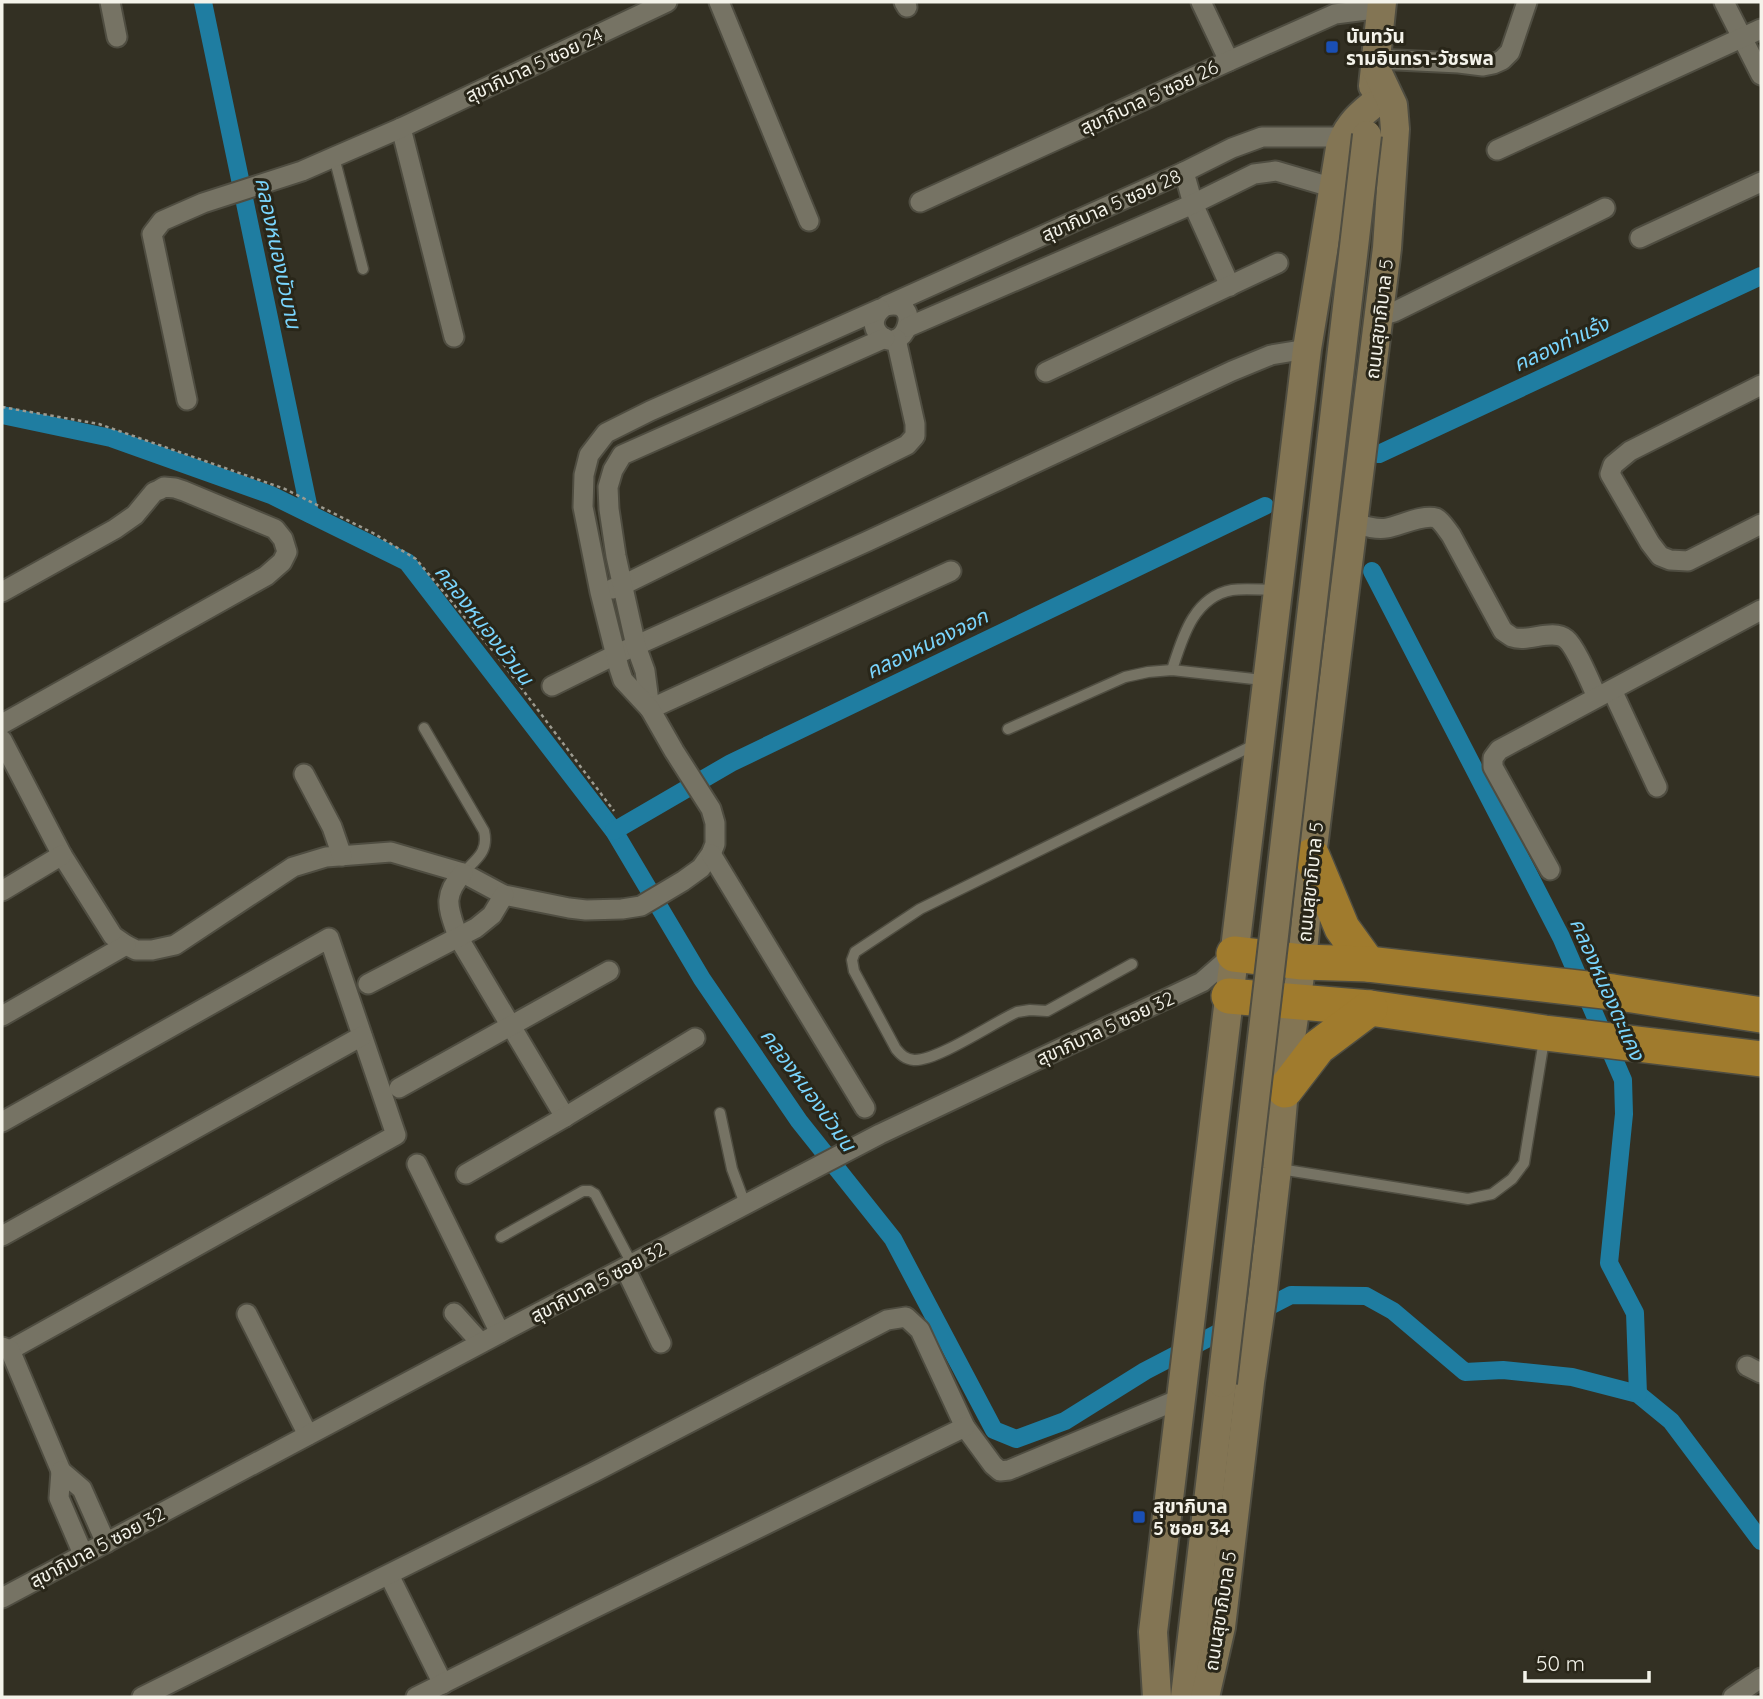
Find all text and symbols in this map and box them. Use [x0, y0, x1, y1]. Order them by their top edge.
street label: สุขาภิบาล 5 ซอย 24 [461, 23, 607, 107]
place label: นันทวัน รามอินทรา-วัชรพล [1346, 24, 1494, 70]
marker: นันทวัน รามอินทรา-วัชรพล [1324, 39, 1340, 55]
street label: สุขาภิบาล 5 ซอย 26 [1076, 54, 1222, 140]
street label: สุขาภิบาล 5 ซอย 28 [1038, 164, 1184, 246]
water label: คลองหนองบัวบาน [250, 175, 308, 332]
street label: ถนนสุขาภิบาล 5 [1360, 258, 1398, 380]
water label: คลองท่าแร้ง [1509, 309, 1614, 377]
water label: คลองหนองบัวมน [430, 559, 541, 691]
water label: คลองหนองจอก [861, 602, 993, 684]
street label: ถนนสุขาภิบาล 5 [1292, 821, 1328, 943]
water label: คลองหนองตะแคง [1565, 913, 1652, 1065]
street label: สุขาภิบาล 5 ซอย 32 [1032, 986, 1178, 1070]
water label: คลองหนองบัวมน [756, 1023, 863, 1157]
street label: สุขาภิบาล 5 ซอย 32 [526, 1236, 670, 1328]
place label: สุขาภิบาล 5 ซอย 34 [1153, 1494, 1231, 1540]
street label: สุขาภิบาล 5 ซอย 32 [25, 1501, 169, 1593]
marker: สุขาภิบาล 5 ซอย 34 [1131, 1509, 1147, 1525]
street label: ถนนสุขาภิบาล 5 [1199, 1549, 1241, 1673]
scale bar [1525, 1640, 1649, 1684]
text: 50 m [1536, 1650, 1585, 1676]

